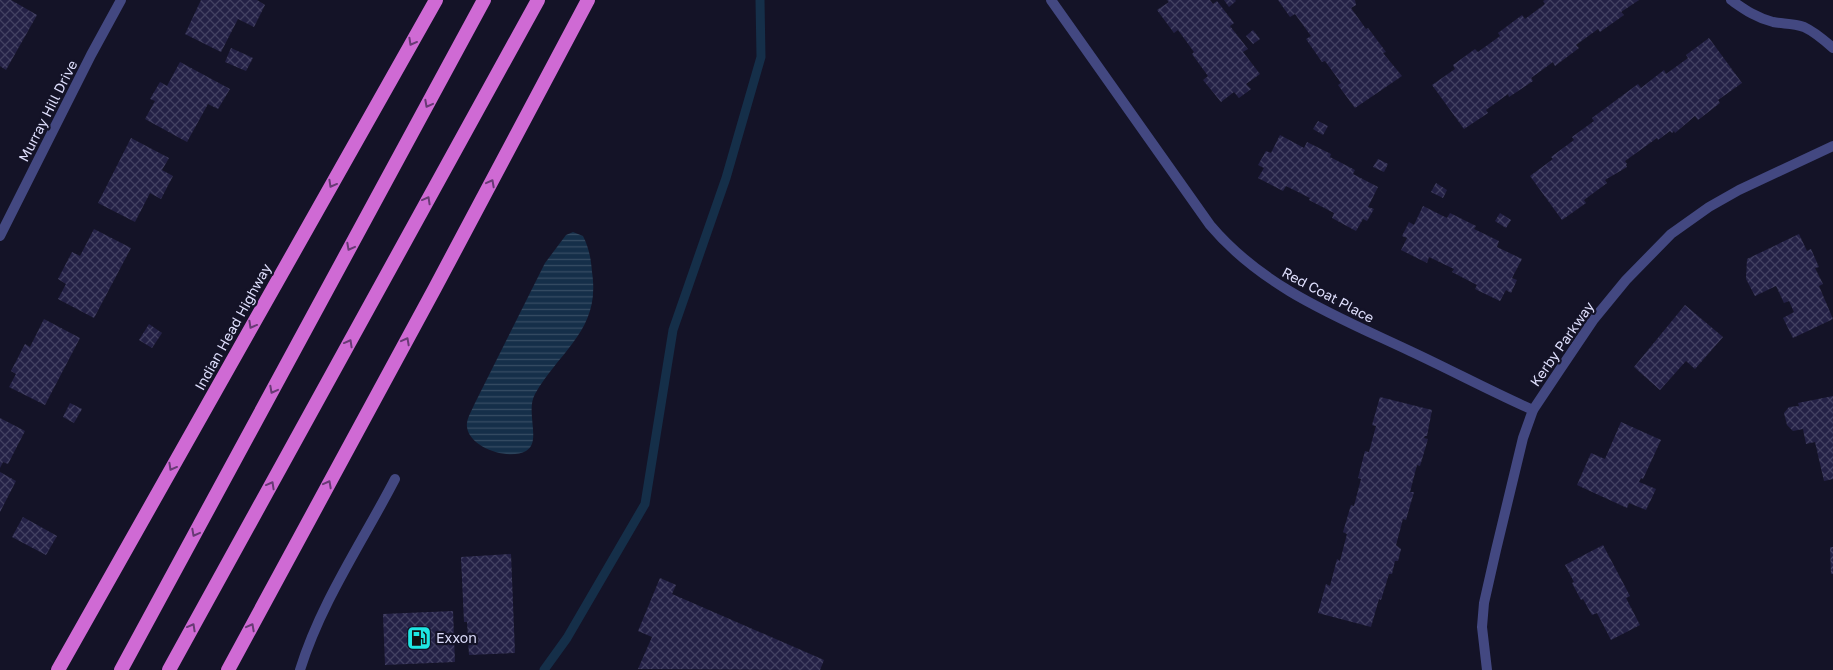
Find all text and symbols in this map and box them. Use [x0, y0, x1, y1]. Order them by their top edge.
one-way arrow [409, 37, 419, 46]
street label: Murray Hill Drive [15, 57, 81, 164]
one-way arrow [424, 99, 434, 108]
one-way arrow [329, 179, 339, 188]
one-way arrow [485, 179, 495, 188]
one-way arrow [421, 197, 431, 206]
one-way arrow [346, 242, 356, 251]
street label: Indian Head Highway [191, 260, 275, 393]
street label: Red Coat Place [1279, 263, 1377, 326]
street label: Kerby Parkway [1526, 298, 1597, 389]
one-way arrow [249, 320, 259, 329]
one-way arrow [400, 338, 410, 347]
one-way arrow [343, 339, 353, 348]
one-way arrow [269, 385, 279, 394]
one-way arrow [169, 461, 179, 470]
one-way arrow [264, 481, 274, 490]
one-way arrow [322, 481, 332, 490]
one-way arrow [192, 528, 202, 537]
one-way arrow [245, 623, 255, 632]
one-way arrow [186, 624, 196, 633]
fuel station icon: Exxon [406, 625, 432, 651]
place label: Exxon [436, 629, 477, 646]

